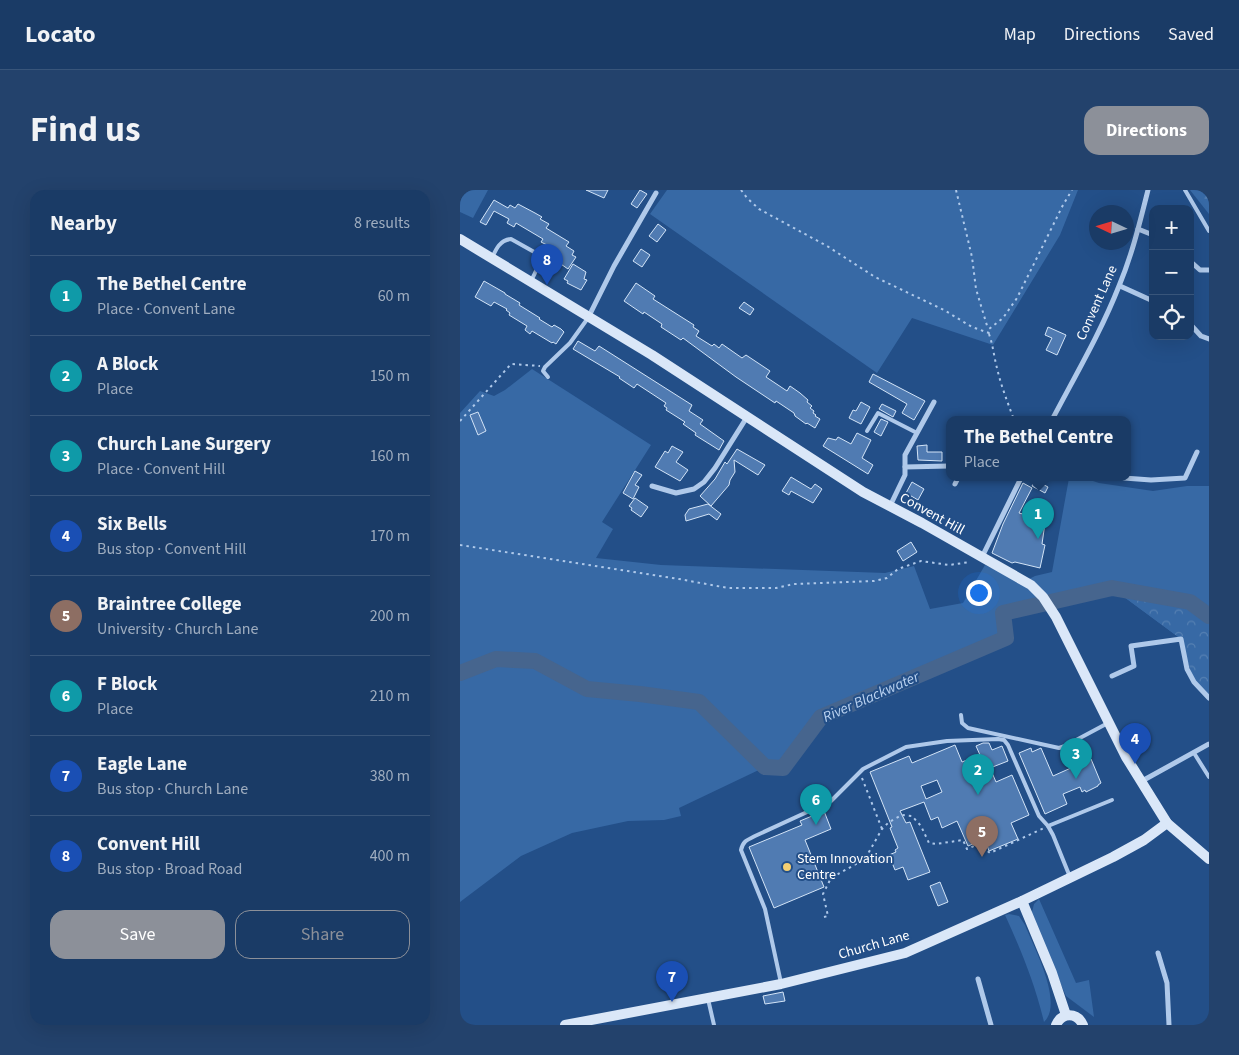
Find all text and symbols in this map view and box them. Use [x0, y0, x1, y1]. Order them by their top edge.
text: Locato [25, 17, 96, 52]
text: Map [1004, 22, 1036, 47]
text: Directions [1064, 22, 1140, 47]
text: Saved [1168, 22, 1214, 47]
text: Find us [30, 105, 140, 155]
button: Directions [1084, 106, 1209, 155]
north arrow [1089, 205, 1134, 250]
map controls [1149, 205, 1194, 340]
button: + [1149, 205, 1194, 250]
text: Nearby [50, 208, 117, 238]
text: 8 results [354, 212, 410, 234]
pin: 8 [531, 244, 563, 285]
button: − [1149, 250, 1194, 295]
street label: Convent Lane [1072, 262, 1122, 344]
text: The Bethel Centre [97, 271, 247, 298]
text: 1 [62, 285, 70, 307]
text: 60 m [378, 285, 410, 307]
button: locate [1149, 295, 1194, 340]
text: Place · Convent Lane [97, 298, 235, 320]
text: A Block [97, 351, 158, 378]
text: 2 [62, 365, 70, 387]
text: 150 m [370, 365, 410, 387]
text: Place [97, 378, 133, 400]
popup [946, 416, 1131, 481]
text: The Bethel Centre [964, 424, 1113, 451]
text: Church Lane Surgery [97, 431, 271, 458]
text: 3 [62, 445, 70, 467]
text: 160 m [370, 445, 410, 467]
text: Place [964, 451, 1000, 473]
text: Place · Convent Hill [97, 458, 225, 480]
street label: Convent Hill [896, 488, 969, 540]
pin: 1 [1022, 498, 1054, 539]
text: Six Bells [97, 511, 167, 538]
text: 4 [62, 525, 70, 547]
text: 170 m [370, 525, 410, 547]
text: Bus stop · Convent Hill [97, 538, 246, 560]
your location [966, 580, 992, 606]
text: Braintree College [97, 591, 242, 618]
text: 5 [62, 605, 70, 627]
text: 200 m [370, 605, 410, 627]
text: University · Church Lane [97, 618, 258, 640]
water label: River Blackwater [819, 666, 923, 728]
text: F Block [97, 671, 158, 698]
text: 6 [62, 685, 70, 707]
text: 210 m [370, 685, 410, 707]
text: Place [97, 698, 133, 720]
pin: 4 [1119, 723, 1151, 764]
pin: 3 [1060, 738, 1092, 779]
text: Eagle Lane [97, 751, 187, 778]
pin: 2 [962, 754, 994, 795]
text: 7 [62, 765, 70, 787]
text: 380 m [370, 765, 410, 787]
text: Bus stop · Church Lane [97, 778, 248, 800]
pin: 6 [800, 784, 832, 825]
pin: 5 [966, 816, 998, 857]
text: Convent Hill [97, 831, 200, 858]
text: 8 [62, 845, 70, 867]
text: 400 m [370, 845, 410, 867]
place label: Stem Innovation Centre [797, 849, 893, 885]
text: Bus stop · Broad Road [97, 858, 242, 880]
marker: Stem Innovation Centre [781, 861, 793, 873]
button: Save [50, 910, 225, 959]
button: Share [235, 910, 410, 959]
street label: Church Lane [836, 925, 912, 965]
pin: 7 [656, 961, 688, 1002]

